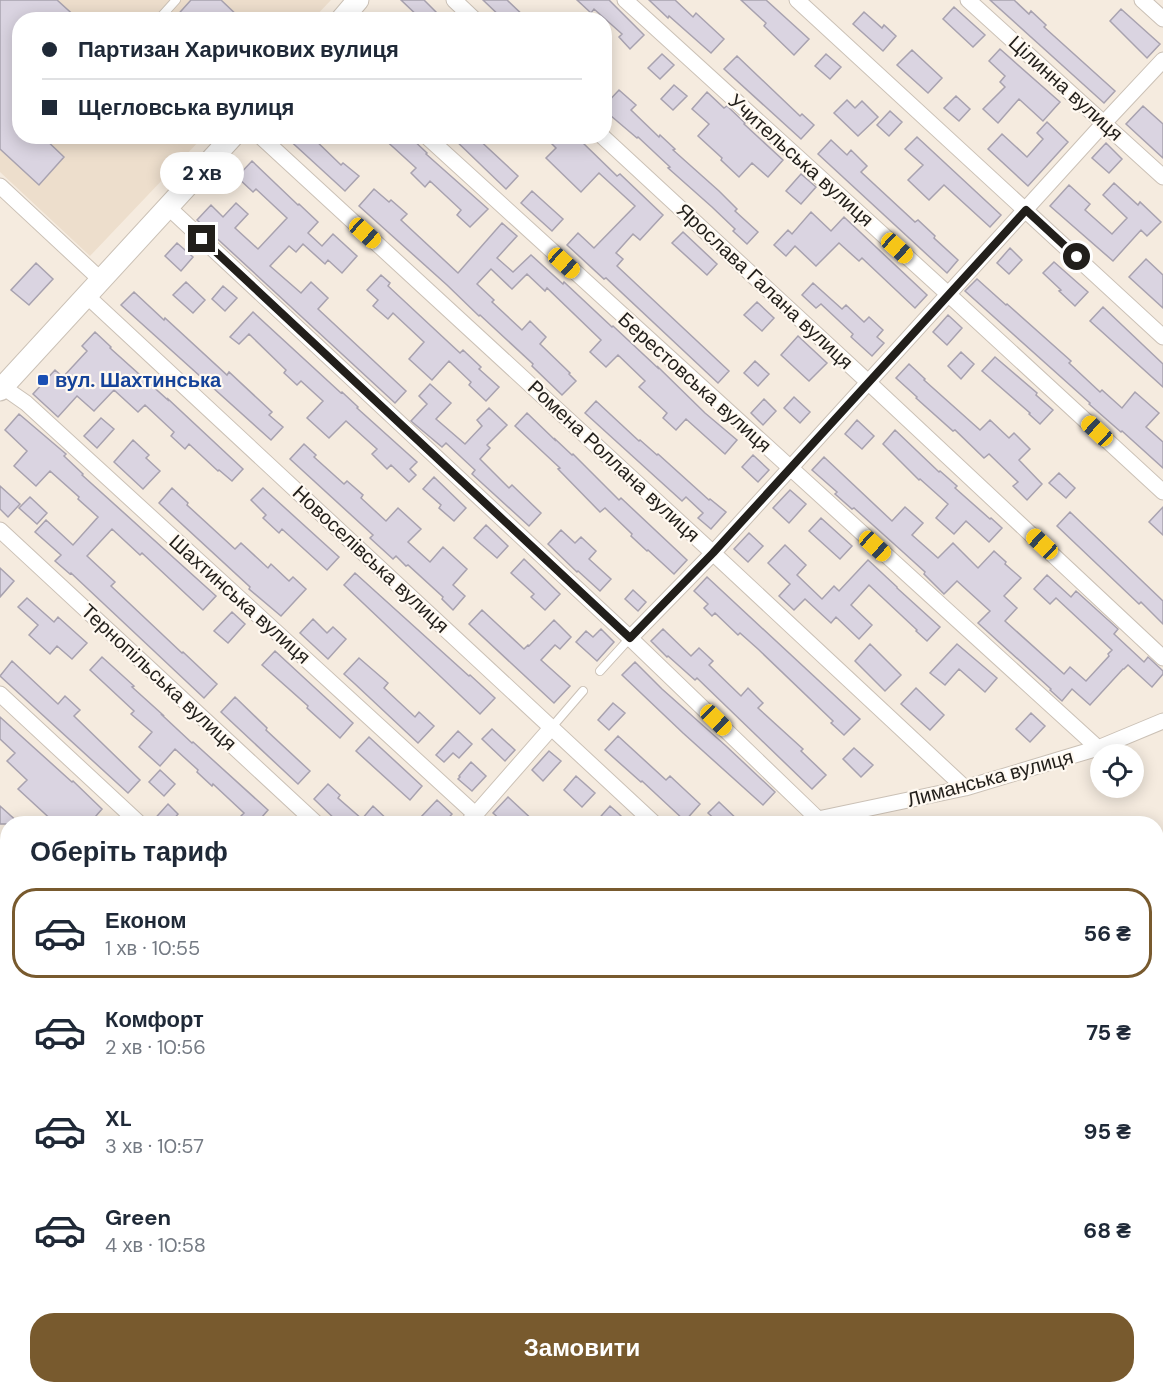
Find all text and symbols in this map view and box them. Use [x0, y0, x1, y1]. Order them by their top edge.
street label: Цілинна вулиця [1003, 30, 1129, 146]
text: Партизан Харичкових вулиця [78, 35, 399, 64]
street label: Учительська вулиця [723, 88, 879, 232]
text: Щегловська вулиця [78, 93, 294, 122]
callout: 2 хв [160, 152, 244, 194]
text: 2 хв [182, 160, 222, 186]
street label: Ярослава Галана вулиця [671, 197, 859, 375]
car [346, 214, 384, 252]
route end [188, 225, 215, 252]
car [878, 229, 916, 267]
route start [1063, 243, 1090, 270]
car [545, 244, 583, 282]
street label: Берестовська вулиця [613, 306, 777, 458]
place label: вул. Шахтинська [55, 367, 222, 393]
marker: вул. Шахтинська [36, 373, 50, 387]
street label: Ромена Роллана вулиця [523, 374, 705, 548]
car [1078, 412, 1116, 450]
street label: Новоселівська вулиця [287, 480, 455, 638]
car [1023, 525, 1061, 563]
car [856, 527, 894, 565]
street label: Шахтинська вулиця [164, 529, 316, 669]
street label: Тернопільська вулиця [76, 598, 242, 756]
car [697, 701, 735, 739]
street label: Лиманська вулиця [904, 743, 1076, 813]
map controls [1090, 744, 1144, 798]
button: locate [1090, 744, 1144, 798]
text: Оберіть тариф [30, 834, 228, 869]
icon: car [33, 906, 87, 960]
text: Економ [105, 906, 187, 935]
text: 56 ₴ [1084, 919, 1131, 948]
text: 1 хв · 10:55 [105, 935, 200, 961]
icon: car [33, 1005, 87, 1059]
text: Комфорт [105, 1005, 204, 1034]
text: 75 ₴ [1086, 1018, 1131, 1047]
text: 2 хв · 10:56 [105, 1034, 206, 1060]
icon: car [33, 1104, 87, 1158]
text: XL [105, 1104, 132, 1133]
text: 95 ₴ [1084, 1117, 1131, 1146]
text: 3 хв · 10:57 [105, 1133, 204, 1159]
icon: car [33, 1203, 87, 1257]
text: Green [105, 1203, 171, 1232]
text: 68 ₴ [1083, 1216, 1131, 1245]
text: 4 хв · 10:58 [105, 1232, 206, 1258]
button: Замовити [30, 1313, 1134, 1382]

